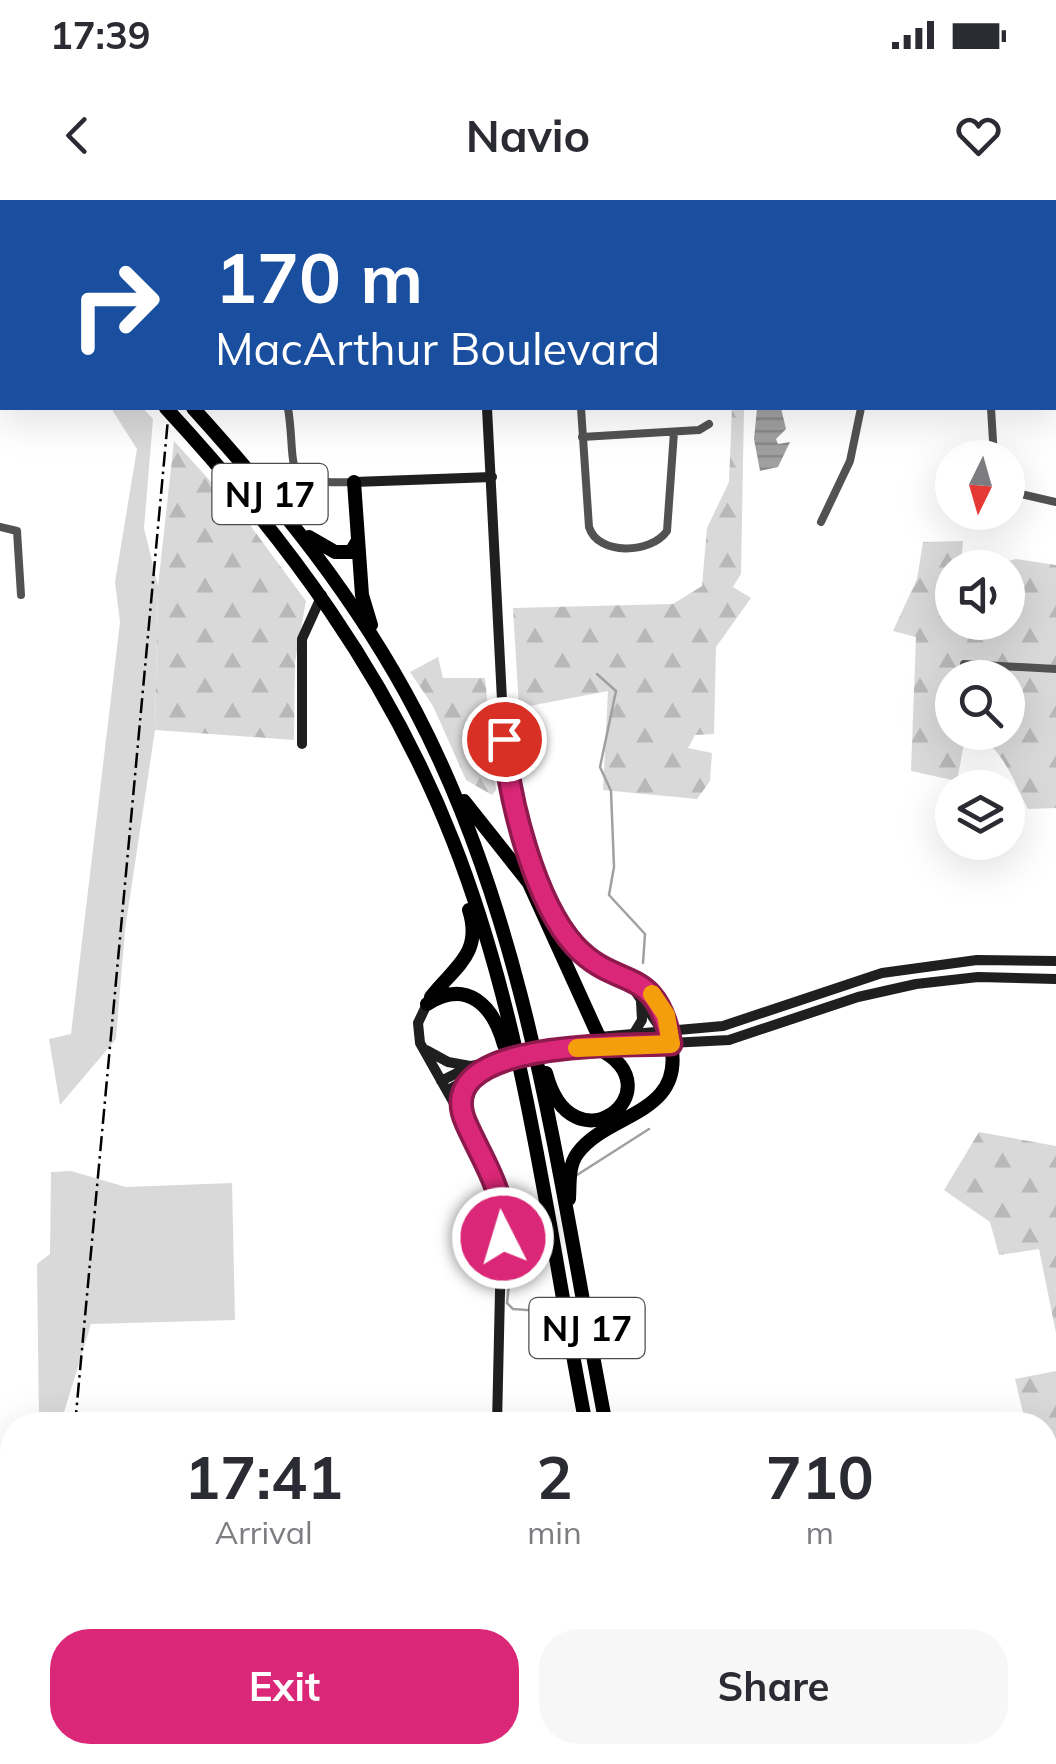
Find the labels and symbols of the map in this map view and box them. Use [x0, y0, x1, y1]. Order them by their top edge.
north arrow [935, 440, 1025, 530]
road number: NJ 17 [212, 464, 328, 524]
pin [462, 697, 547, 782]
position arrow [451, 1186, 555, 1290]
road number: NJ 17 [530, 1298, 644, 1358]

